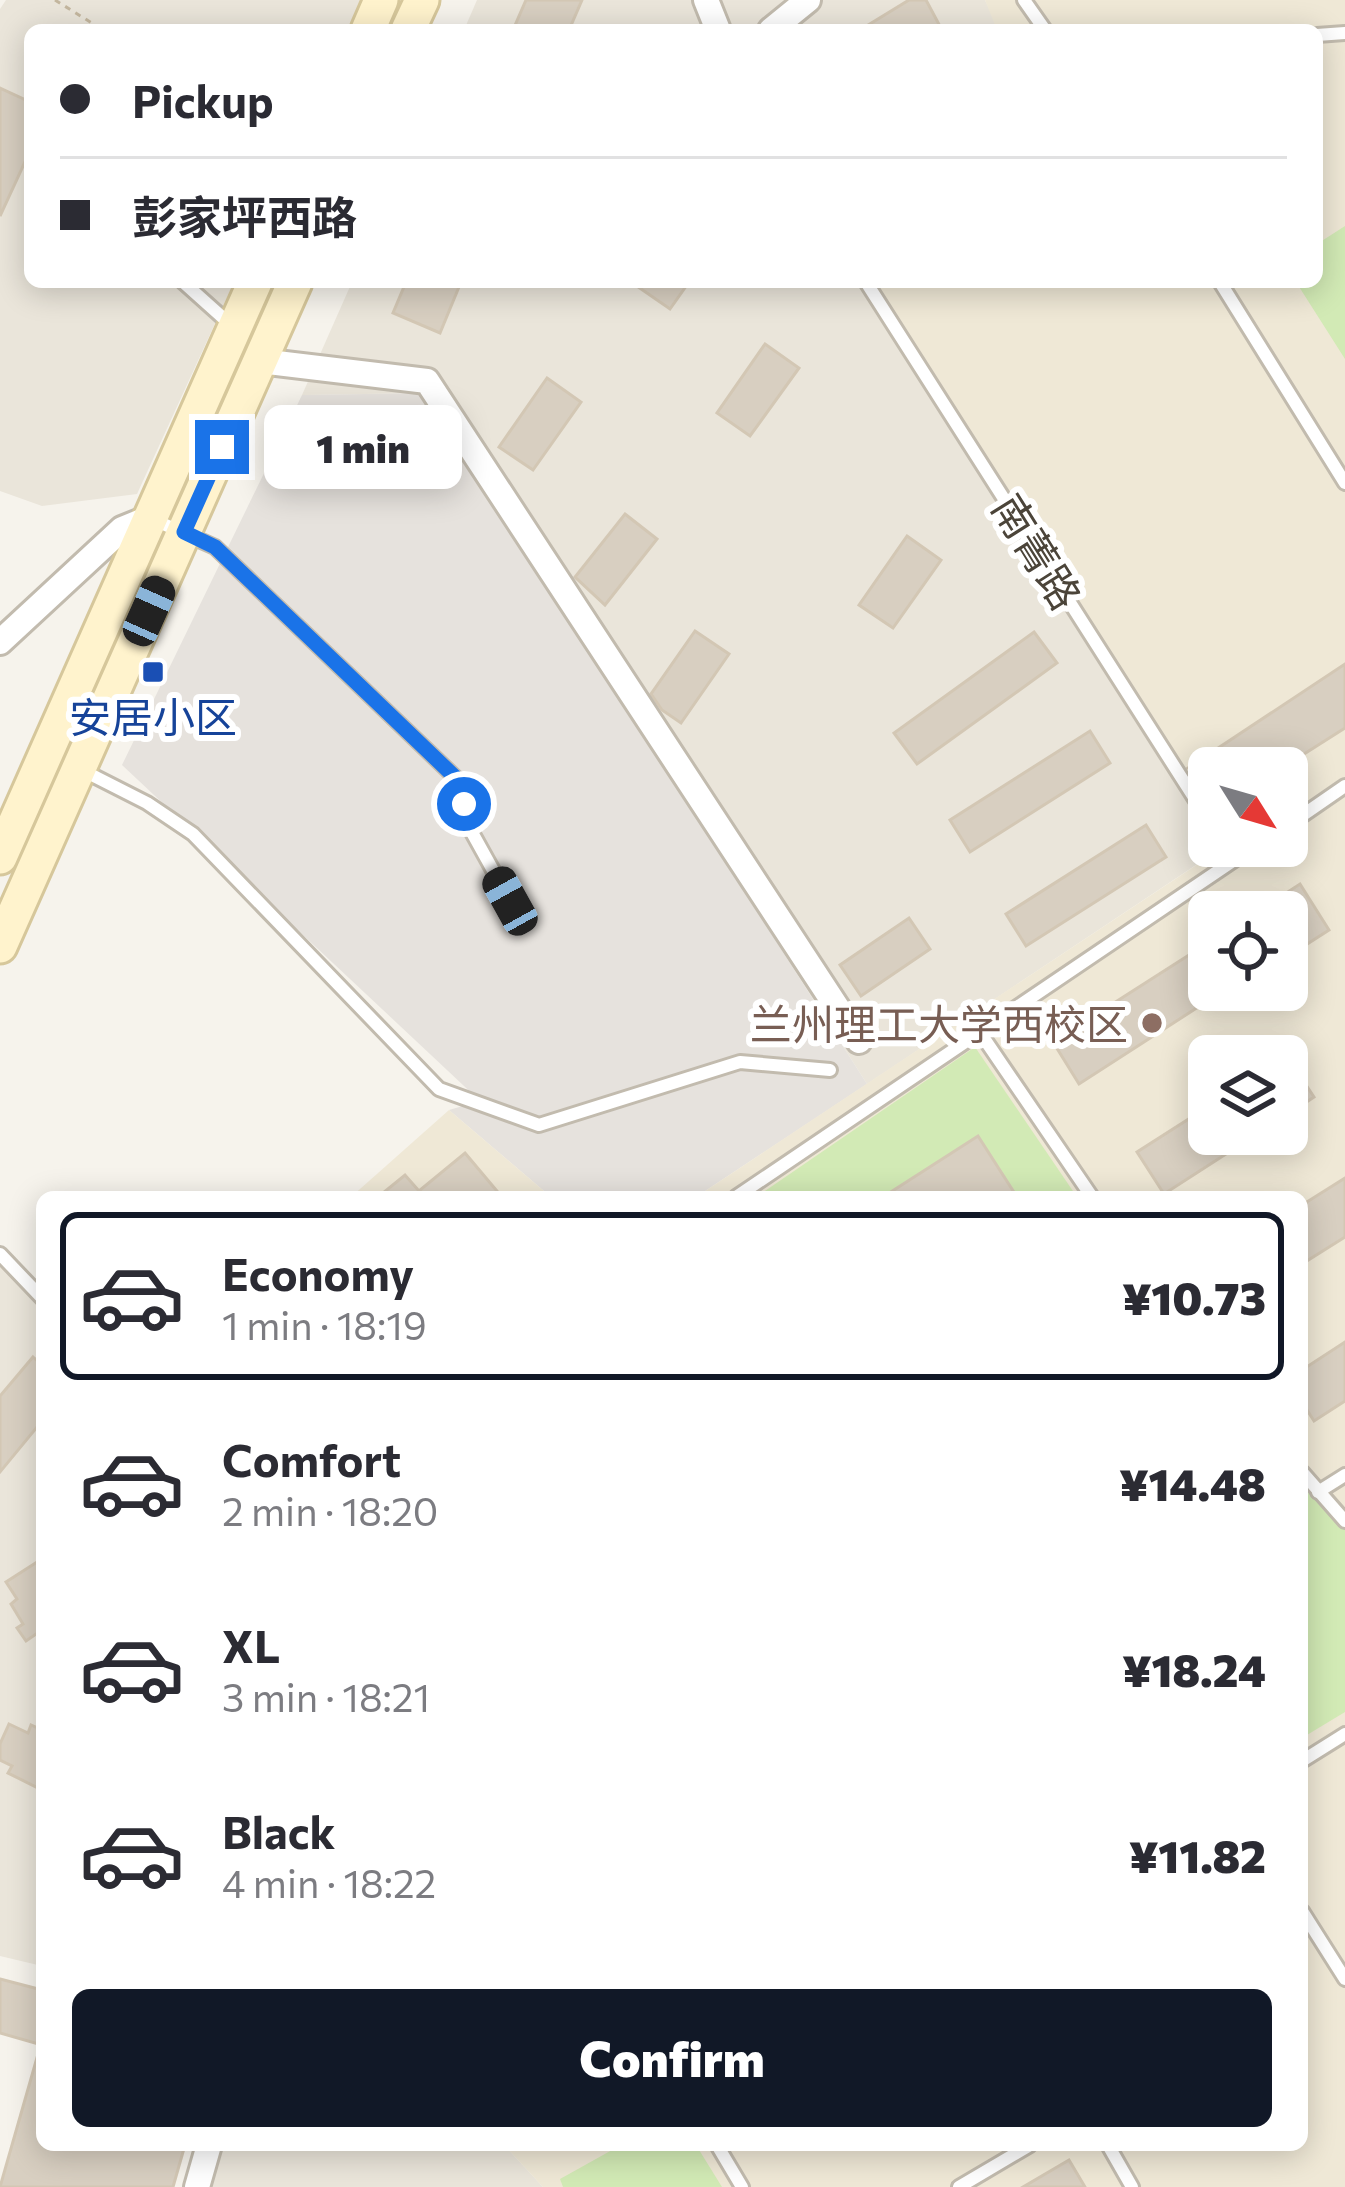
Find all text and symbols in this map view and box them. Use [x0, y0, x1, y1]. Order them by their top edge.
text: Pickup [132, 72, 274, 127]
text: 彭家坪西路 [132, 188, 357, 243]
callout: 1 min [264, 405, 462, 489]
route end [195, 420, 249, 474]
text: 1 min [316, 423, 410, 471]
street label: 南菁路 [983, 484, 1093, 618]
car [118, 571, 180, 651]
marker: 安居小区 [140, 659, 166, 685]
place label: 安居小区 [69, 690, 237, 742]
north arrow [1188, 747, 1308, 867]
map controls [1188, 747, 1308, 1155]
route start [437, 777, 491, 831]
car [477, 861, 543, 941]
button: locate [1188, 891, 1308, 1011]
place label: 兰州理工大学西校区 [750, 997, 1128, 1049]
marker: 兰州理工大学西校区 [1139, 1010, 1165, 1036]
button: layers [1188, 1035, 1308, 1155]
icon: car [78, 1242, 186, 1350]
text: Economy [222, 1245, 414, 1300]
text: ¥10.73 [1122, 1269, 1266, 1324]
text: 1 min · 18:19 [222, 1300, 427, 1348]
icon: car [78, 1428, 186, 1536]
text: Comfort [222, 1431, 401, 1486]
text: ¥14.48 [1119, 1455, 1266, 1510]
text: 2 min · 18:20 [222, 1486, 438, 1534]
icon: car [78, 1614, 186, 1722]
text: XL [222, 1617, 280, 1672]
text: ¥18.24 [1122, 1641, 1266, 1696]
text: 3 min · 18:21 [222, 1672, 430, 1720]
icon: car [78, 1800, 186, 1908]
text: Black [222, 1803, 335, 1858]
text: ¥11.82 [1129, 1827, 1266, 1882]
text: 4 min · 18:22 [222, 1858, 436, 1906]
button: Confirm [72, 1989, 1272, 2127]

